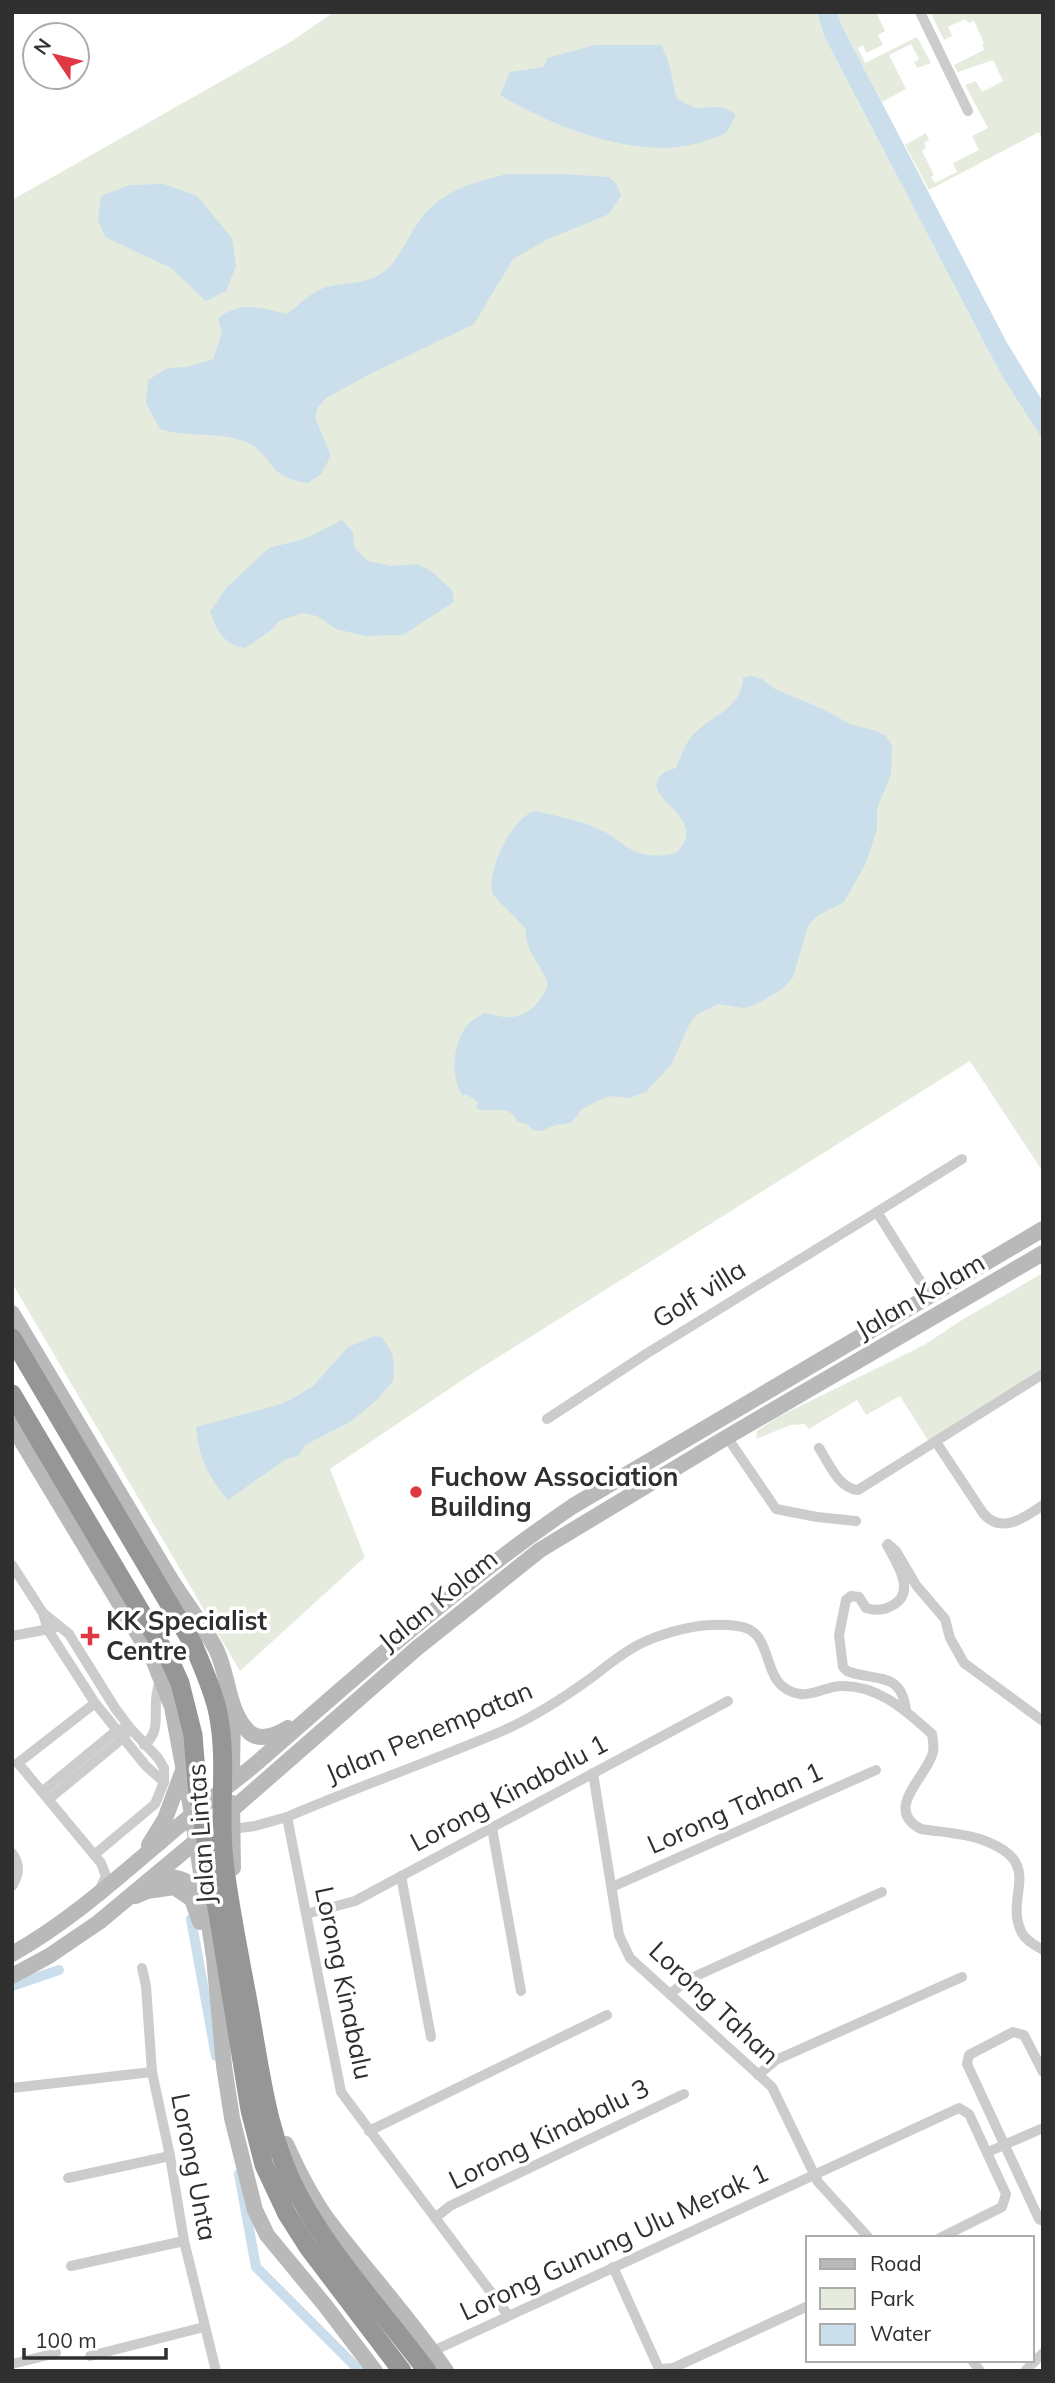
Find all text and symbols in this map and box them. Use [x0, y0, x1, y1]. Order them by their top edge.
north arrow [21, 21, 91, 91]
text: N [28, 33, 56, 59]
street label: Jalan Kolam [849, 1245, 990, 1346]
street label: Golf villa [646, 1252, 751, 1335]
place label: Fuchow Association Building [430, 1460, 678, 1523]
marker: Fuchow Association Building [408, 1484, 424, 1500]
street label: Jalan Kolam [371, 1542, 504, 1658]
place label: KK Specialist Centre [106, 1604, 267, 1667]
marker: KK Specialist Centre [80, 1626, 100, 1646]
street label: Jalan Penempatan [320, 1673, 537, 1790]
street label: Lorong Kinabalu 1 [404, 1727, 613, 1859]
street label: Lorong Tahan 1 [642, 1754, 828, 1861]
street label: Jalan Lintas [179, 1762, 222, 1906]
street label: Lorong Kinabalu [308, 1883, 381, 2082]
street label: Lorong Tahan [642, 1934, 786, 2071]
street label: Lorong Kinabalu 3 [443, 2071, 654, 2196]
street label: Lorong Unta [164, 2090, 225, 2243]
street label: Lorong Gunung Ulu Merak 1 [454, 2155, 773, 2328]
legend [806, 2236, 1034, 2362]
text: Road [870, 2250, 921, 2276]
text: Park [870, 2285, 914, 2311]
scale bar [24, 2316, 166, 2360]
text: Water [870, 2320, 931, 2346]
text: 100 m [35, 2327, 97, 2353]

